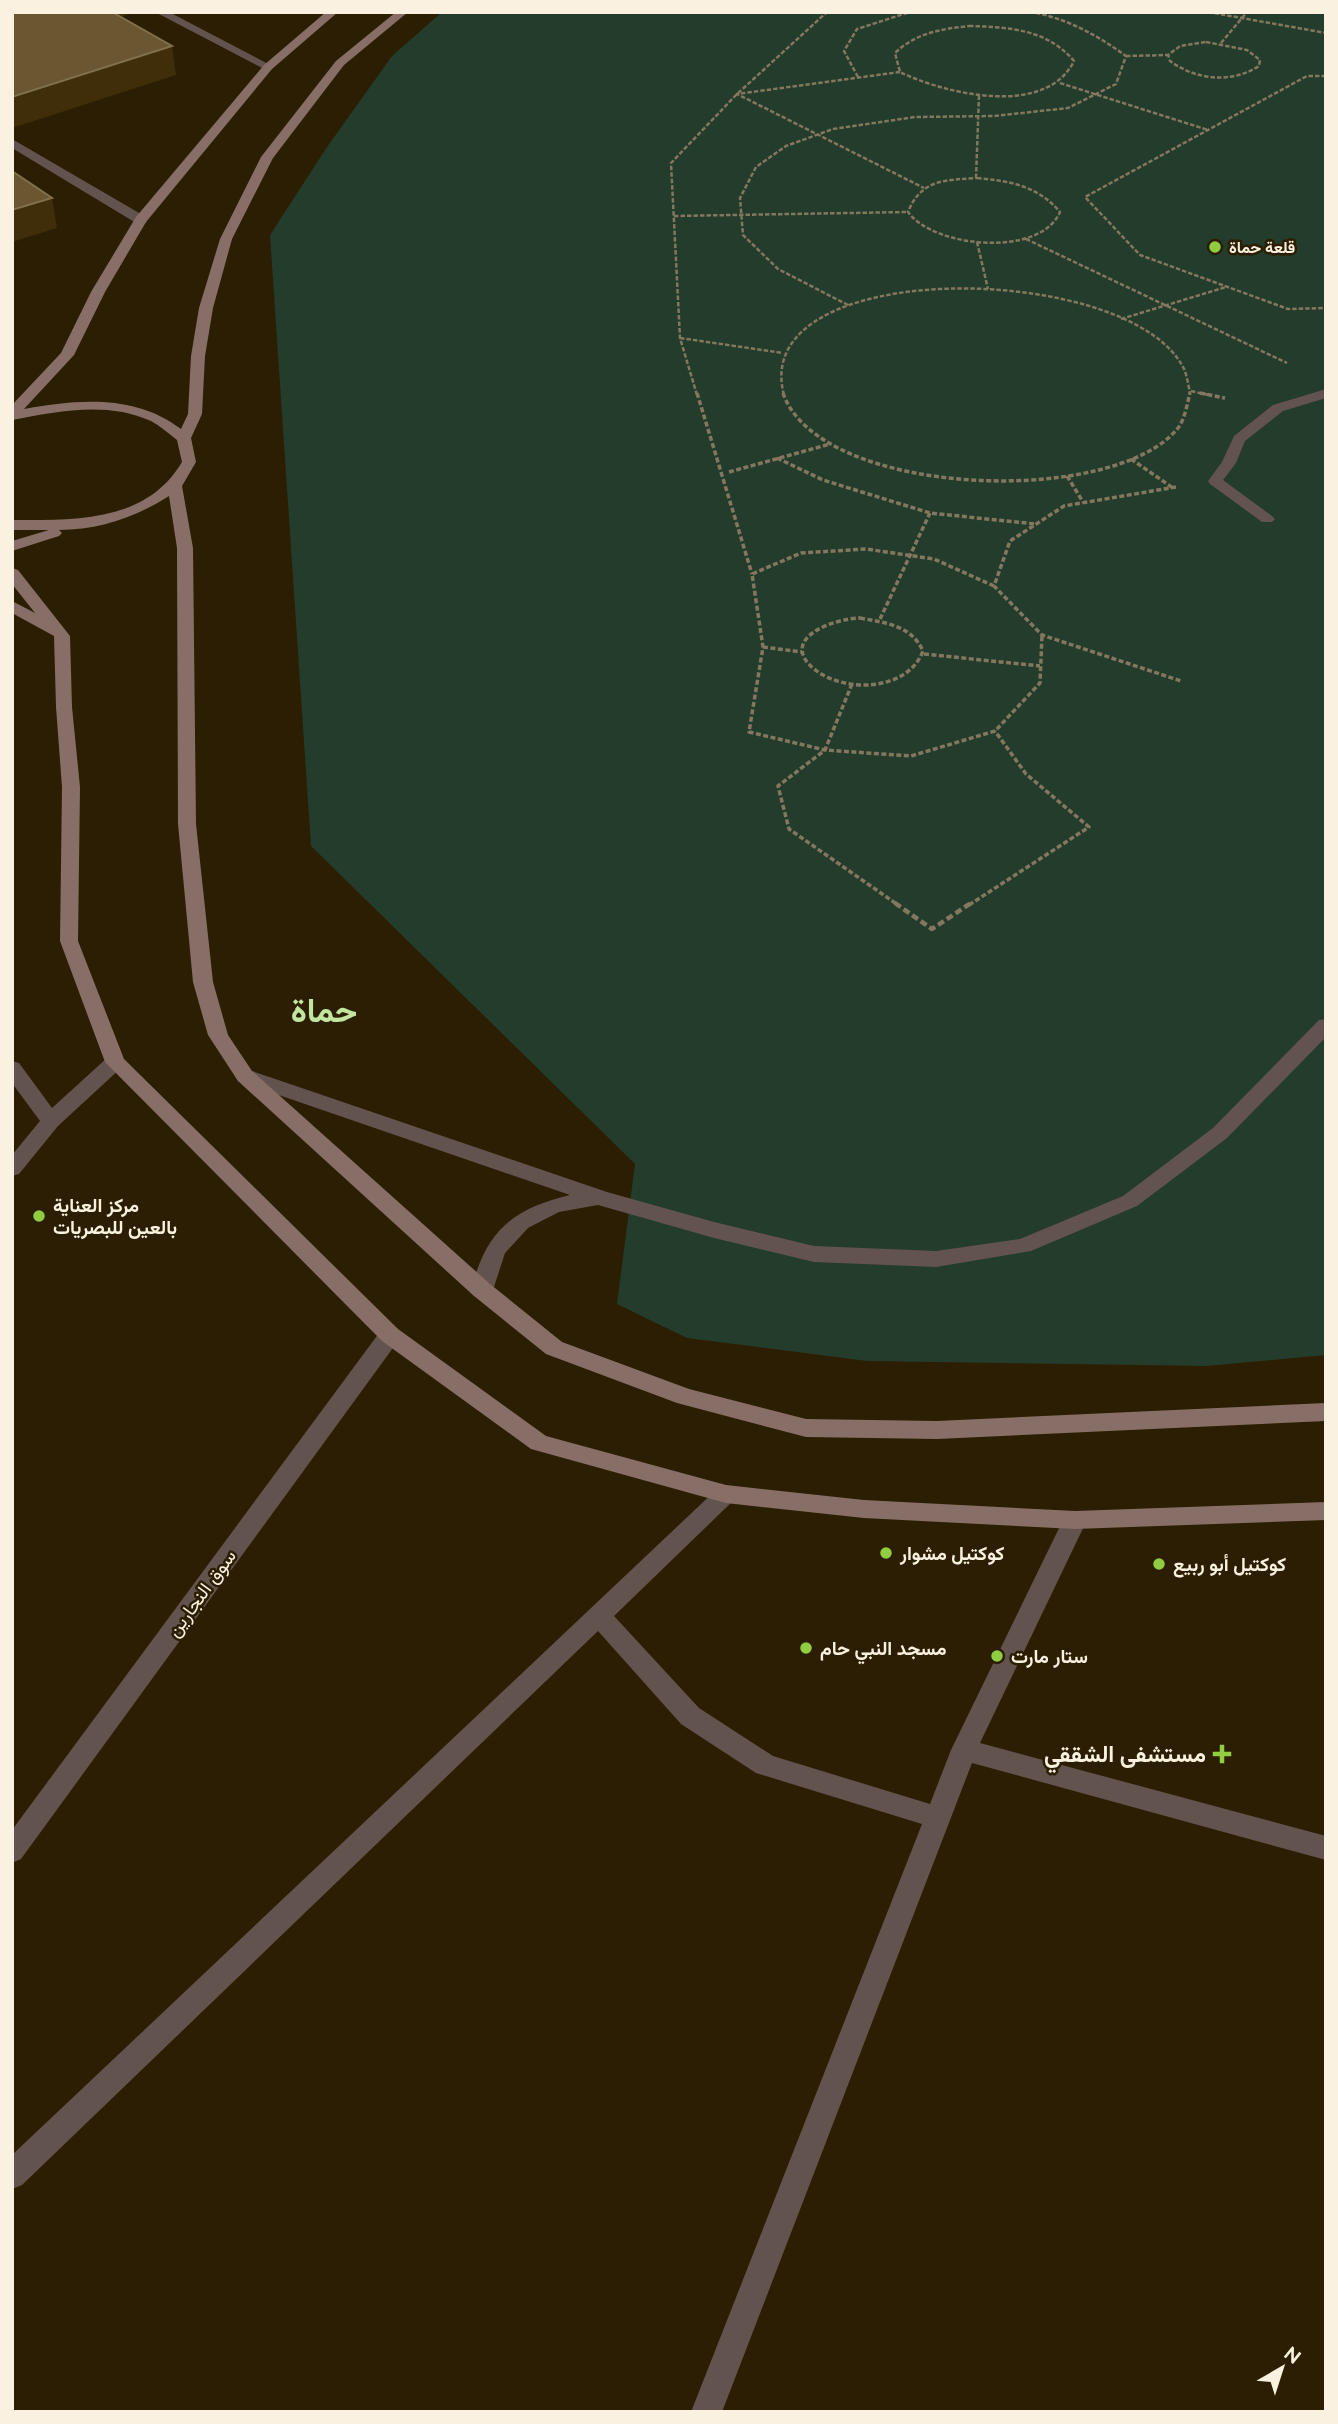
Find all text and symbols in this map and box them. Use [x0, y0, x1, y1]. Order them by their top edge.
place label: قلعة حماة [1229, 238, 1295, 257]
marker: قلعة حماة [1207, 239, 1223, 255]
district label: حماة [291, 991, 357, 1030]
place label: مركز العناية بالعين للبصريات [53, 1194, 177, 1240]
marker: مركز العناية بالعين للبصريات [31, 1208, 47, 1224]
place label: كوكتيل مشوار [899, 1542, 1005, 1566]
street label: سوق النجارين [162, 1545, 241, 1641]
marker: كوكتيل مشوار [878, 1545, 894, 1561]
place label: كوكتيل أبو ربيع [1173, 1553, 1287, 1578]
marker: كوكتيل أبو ربيع [1151, 1556, 1167, 1572]
place label: مسجد النبي حام [820, 1637, 946, 1665]
marker: مسجد النبي حام [798, 1640, 814, 1656]
place label: ستار مارت [1011, 1645, 1088, 1669]
marker: ستار مارت [989, 1648, 1005, 1664]
place label: مستشفى الشققي [1044, 1740, 1206, 1774]
marker: مستشفى الشققي [1212, 1744, 1232, 1764]
north arrow [1247, 2333, 1317, 2403]
text: N [1280, 2342, 1305, 2368]

